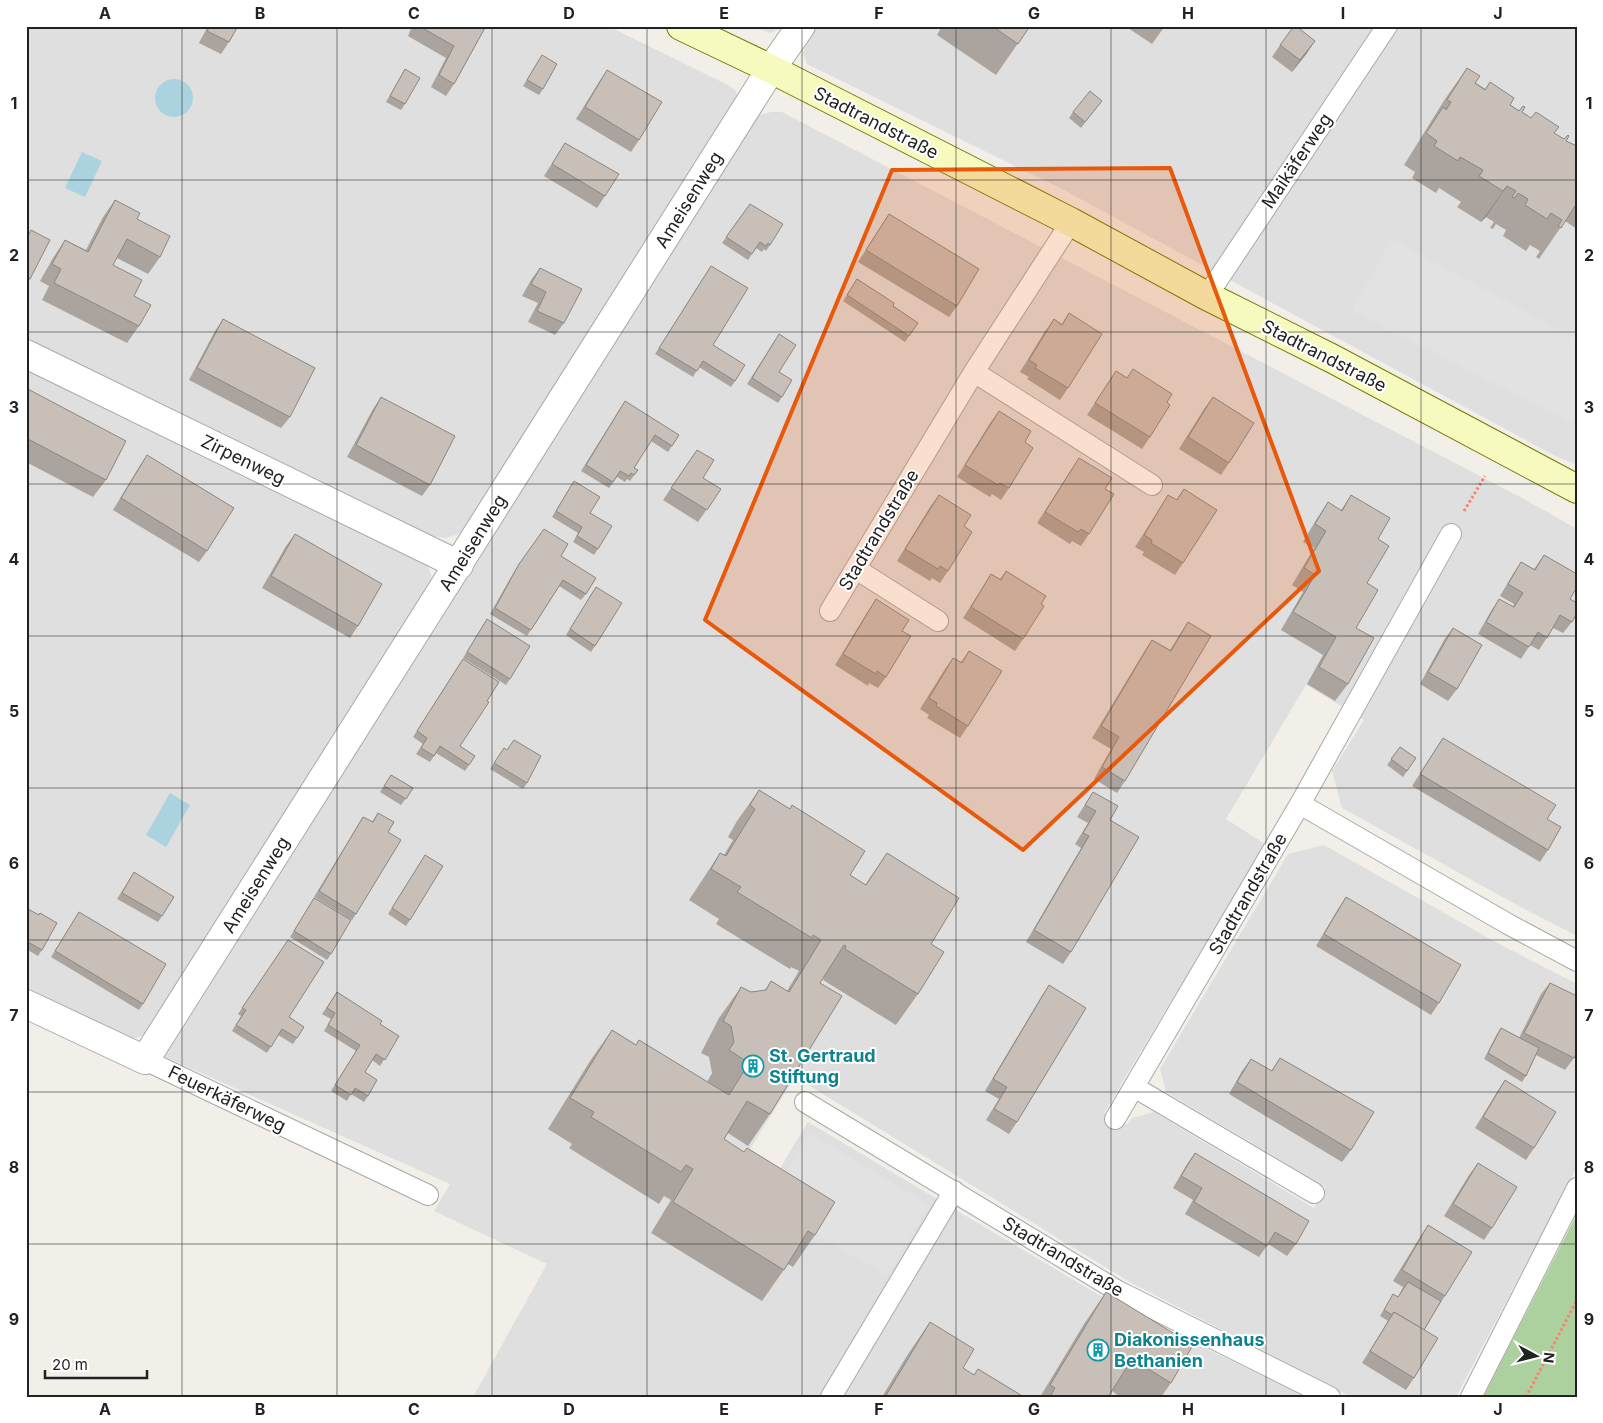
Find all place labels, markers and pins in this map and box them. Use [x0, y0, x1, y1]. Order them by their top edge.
place label: St. Gertraud Stiftung [769, 1045, 876, 1087]
building icon: St. Gertraud Stiftung [741, 1054, 765, 1078]
place label: Diakonissenhaus Bethanien [1114, 1329, 1265, 1371]
building icon: Diakonissenhaus Bethanien [1086, 1338, 1110, 1362]

